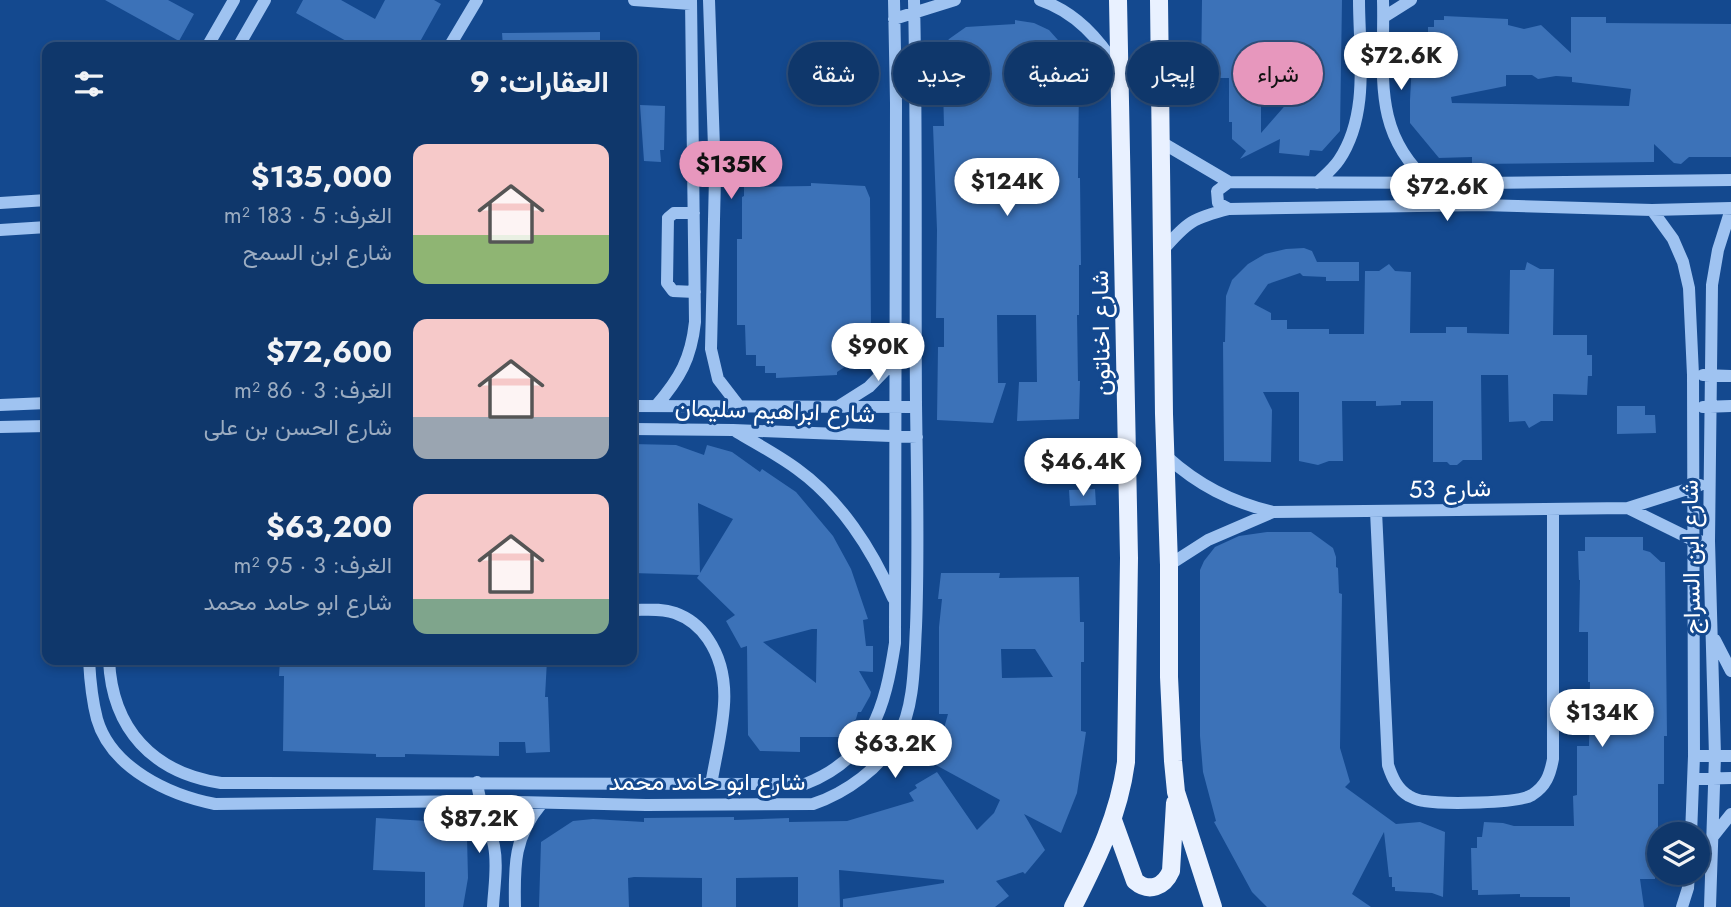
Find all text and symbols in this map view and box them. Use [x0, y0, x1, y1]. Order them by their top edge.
pin: $72.6K [1344, 32, 1458, 92]
text: $72.6K [1360, 38, 1442, 72]
chip: شقة [788, 42, 879, 105]
chip: جديد [893, 42, 990, 105]
chip: تصفية [1004, 42, 1113, 105]
chip: إيجار [1127, 42, 1219, 105]
chip: شراء [1233, 42, 1323, 105]
text: العقارات: 9 [470, 60, 609, 103]
icon: filters [70, 65, 108, 103]
pin: $135K [682, 142, 780, 201]
text: $135K [695, 147, 767, 181]
text: $135,000 [251, 155, 392, 198]
pin: $124K [958, 158, 1056, 218]
text: $124K [970, 164, 1044, 198]
pin: $72.6K [1390, 164, 1504, 223]
text: $72.6K [1406, 169, 1488, 203]
icon: home [469, 172, 553, 256]
text: الغرف: 5 · 183 m² [224, 198, 392, 232]
text: شارع ابن السمح [243, 235, 392, 269]
street label: شارع اخناتون [1082, 270, 1119, 396]
pin: $90K [837, 324, 919, 383]
text: $90K [848, 329, 909, 363]
text: $72,600 [266, 330, 392, 373]
icon: home [469, 347, 553, 431]
text: الغرف: 3 · 86 m² [234, 373, 392, 407]
street label: شارع ابراهيم سليمان [674, 390, 876, 431]
text: شارع الحسن بن على [204, 410, 392, 444]
pin: $46.4K [1026, 438, 1140, 498]
text: $46.4K [1040, 444, 1126, 478]
street label: شارع 53 [1409, 470, 1491, 507]
street label: شارع ابن السراج [1672, 479, 1709, 635]
text: $63,200 [266, 505, 392, 548]
icon: home [469, 522, 553, 606]
text: الغرف: 3 · 95 m² [234, 548, 392, 582]
text: شارع ابو حامد محمد [203, 585, 392, 619]
pin: $134K [1553, 690, 1651, 749]
text: $134K [1566, 695, 1638, 729]
pin: $63.2K [838, 720, 952, 780]
text: $63.2K [854, 726, 936, 760]
street label: شارع ابو حامد محمد [609, 764, 805, 799]
pin: $87.2K [422, 796, 536, 855]
text: $87.2K [440, 801, 518, 835]
map controls [1647, 822, 1710, 885]
button: layers [1647, 822, 1710, 885]

